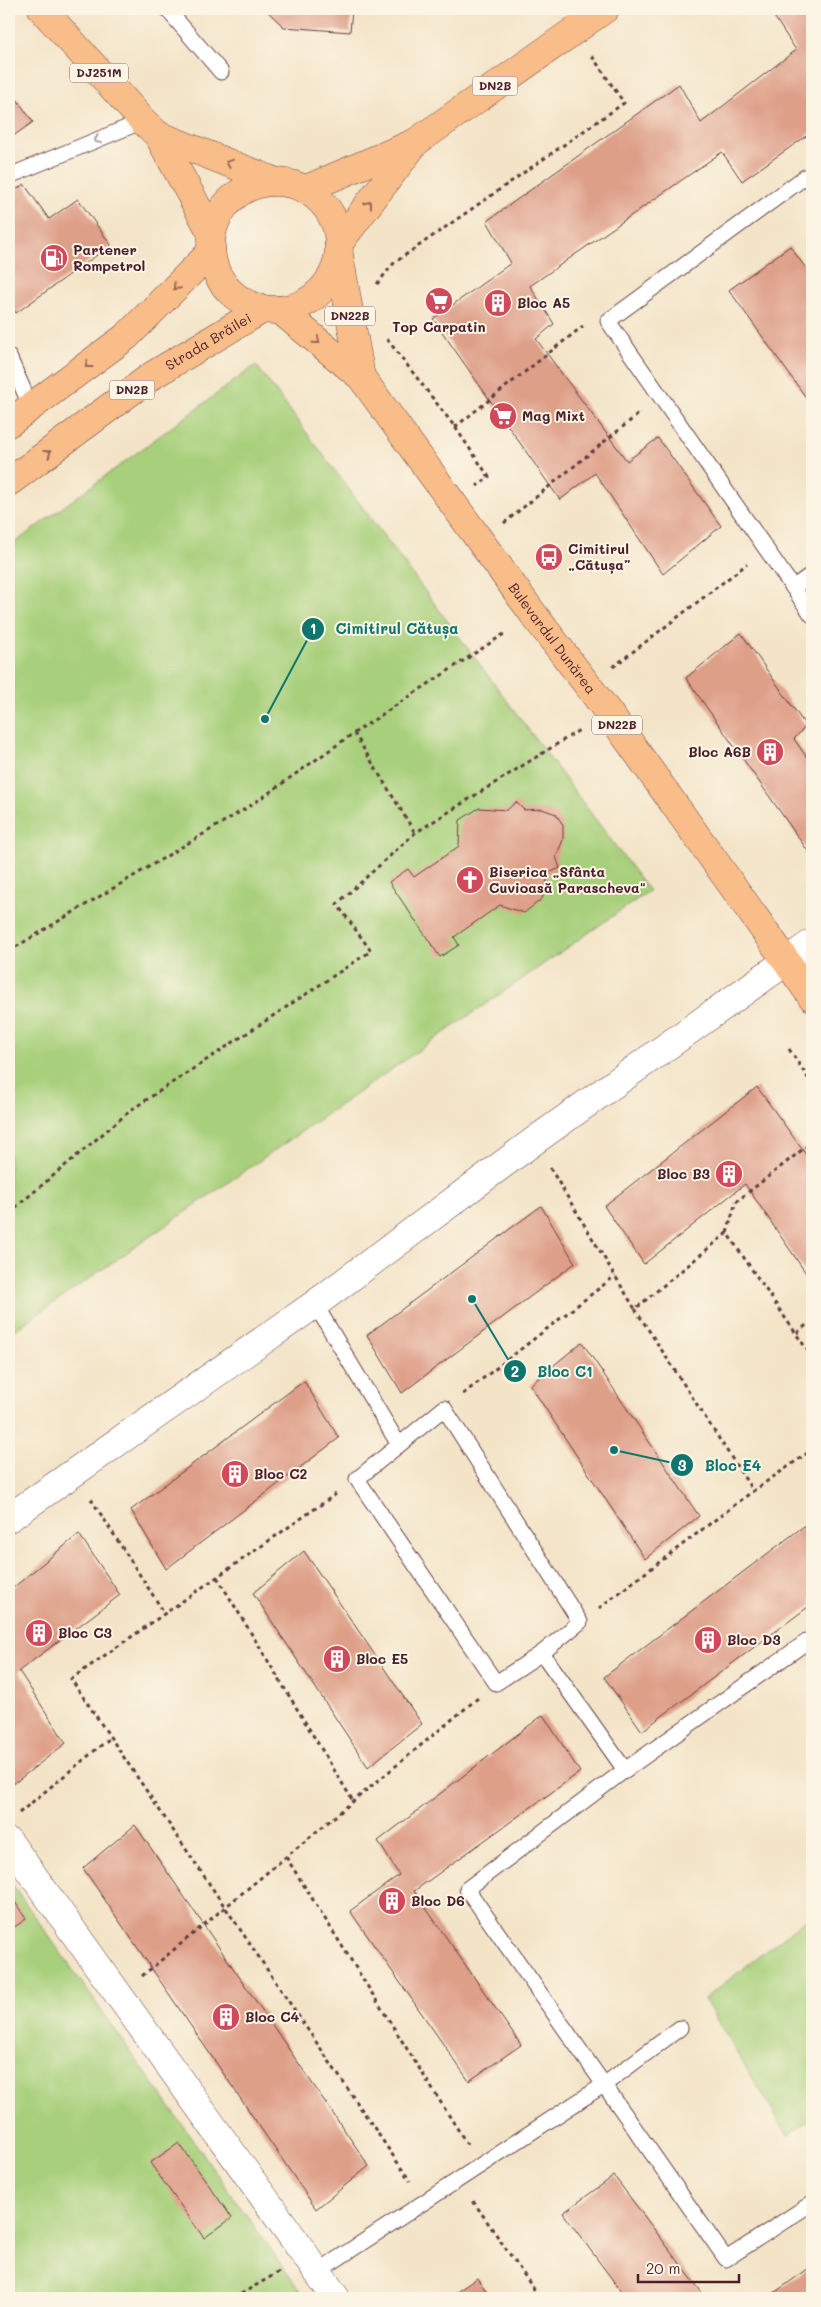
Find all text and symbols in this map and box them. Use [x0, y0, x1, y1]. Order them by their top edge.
road number: DJ251M [70, 64, 128, 82]
road number: DN2B [472, 76, 518, 95]
one-way arrow [94, 134, 102, 144]
one-way arrow [225, 159, 234, 169]
one-way arrow [363, 201, 371, 210]
place label: Partener Rompetrol [73, 240, 145, 275]
fuel station icon: Partener Rompetrol [39, 243, 69, 273]
one-way arrow [172, 281, 181, 290]
supermarket icon: Top Carpatin [424, 286, 454, 316]
building icon: Bloc A5 [483, 288, 513, 318]
place label: Bloc A5 [517, 293, 570, 312]
road number: DN22B [325, 306, 375, 326]
street label: Strada Brăilei [162, 308, 255, 374]
place label: Top Carpatin [392, 317, 486, 336]
one-way arrow [311, 335, 320, 343]
one-way arrow [85, 359, 94, 367]
road number: DN2B [110, 380, 154, 400]
supermarket icon: Mag Mixt [488, 401, 518, 431]
place label: Mag Mixt [522, 406, 585, 425]
one-way arrow [42, 451, 51, 459]
place label: Cimitirul „Cătușa” [568, 539, 631, 574]
bus stop icon: Cimitirul „Cătușa” [534, 542, 564, 572]
street label: Bulevardul Dunărea [505, 579, 601, 698]
callout: Cimitirul Cătușa [301, 614, 469, 644]
text: 1 [310, 618, 316, 638]
text: Cimitirul Cătușa [335, 618, 459, 639]
road number: DN22B [592, 716, 642, 734]
building icon: Bloc A6B [755, 737, 785, 767]
place label: Bloc A6B [688, 742, 751, 761]
place label: Biserica „Sfânta Cuvioasă Parascheva" [489, 862, 646, 897]
church icon: Biserica „Sfânta Cuvioasă Parascheva" [455, 865, 485, 895]
building icon: Bloc B3 [714, 1159, 744, 1189]
place label: Bloc B3 [657, 1164, 710, 1183]
callout: Bloc C1 [503, 1356, 603, 1386]
text: 2 [511, 1361, 519, 1381]
text: Bloc C1 [537, 1361, 593, 1381]
callout: Bloc E4 [669, 1450, 771, 1480]
text: 3 [677, 1455, 687, 1475]
text: Bloc E4 [705, 1455, 762, 1475]
building icon: Bloc C2 [220, 1459, 250, 1489]
place label: Bloc C2 [254, 1464, 308, 1483]
building icon: Bloc C3 [24, 1618, 54, 1648]
place label: Bloc C3 [58, 1623, 112, 1642]
building icon: Bloc D3 [693, 1625, 723, 1655]
place label: Bloc D3 [727, 1630, 781, 1649]
building icon: Bloc E5 [322, 1644, 352, 1674]
place label: Bloc E5 [356, 1649, 408, 1668]
building icon: Bloc D6 [377, 1886, 407, 1916]
place label: Bloc D6 [411, 1891, 465, 1910]
building icon: Bloc C4 [211, 2002, 241, 2032]
place label: Bloc C4 [245, 2007, 300, 2026]
scale bar [638, 2252, 740, 2284]
text: 20 m [646, 2258, 680, 2278]

